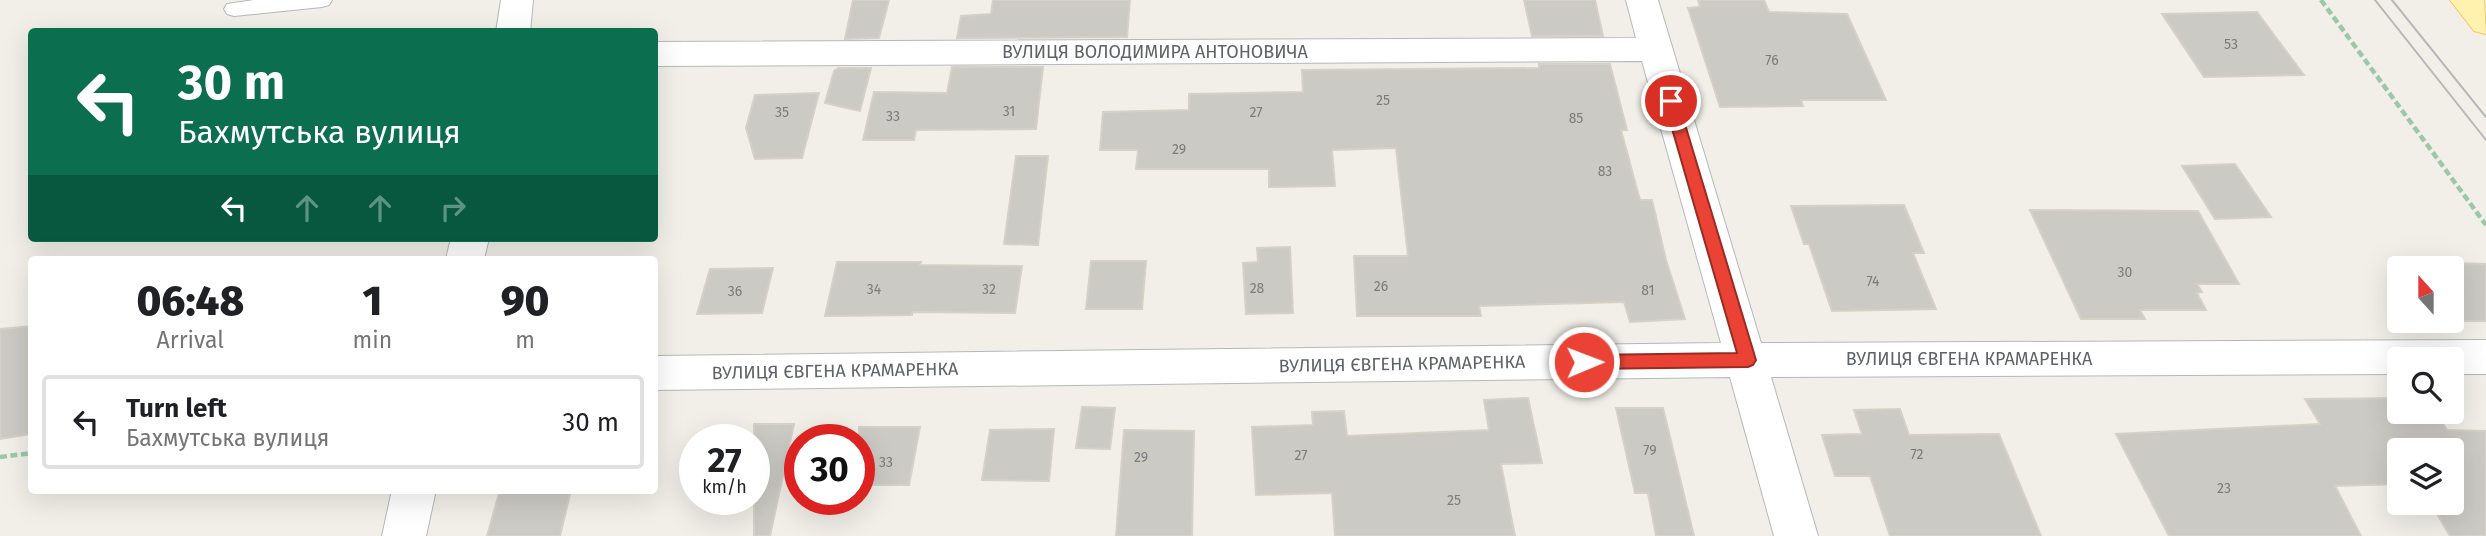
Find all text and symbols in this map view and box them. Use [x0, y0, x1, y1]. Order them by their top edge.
house number: 53 [2224, 36, 2238, 53]
street label: ВУЛИЦЯ ВОЛОДИМИРА АНТОНОВИЧА [1002, 41, 1309, 63]
house number: 76 [1765, 52, 1779, 69]
text: 30 m [178, 53, 285, 112]
icon: left [63, 56, 154, 147]
pin [1641, 71, 1701, 131]
icon: arrive [1652, 82, 1690, 120]
house number: 25 [1376, 92, 1390, 109]
house number: 31 [1003, 103, 1015, 120]
house number: 35 [775, 104, 789, 121]
house number: 27 [1249, 104, 1263, 121]
house number: 33 [886, 108, 900, 125]
house number: 85 [1569, 110, 1583, 127]
text: Бахмутська вулиця [178, 113, 461, 151]
house number: 29 [1172, 141, 1186, 158]
house number: 83 [1598, 163, 1612, 180]
icon: left [215, 189, 253, 227]
icon: ahead [288, 189, 326, 227]
icon: ahead [361, 189, 399, 227]
icon: right [434, 189, 472, 227]
north arrow [2387, 256, 2464, 332]
map controls [2387, 256, 2464, 515]
house number: 30 [2118, 264, 2133, 281]
house number: 74 [1866, 273, 1880, 290]
text: 06:48 [136, 276, 244, 326]
text: 1 [362, 276, 382, 326]
text: 90 [501, 276, 550, 326]
house number: 26 [1374, 278, 1388, 295]
house number: 28 [1250, 280, 1265, 297]
house number: 34 [867, 281, 882, 298]
house number: 32 [982, 281, 996, 298]
house number: 81 [1641, 282, 1655, 299]
house number: 36 [728, 283, 742, 300]
position arrow [1547, 325, 1621, 399]
text: Arrival [157, 326, 224, 354]
text: min [353, 326, 392, 354]
text: m [515, 326, 535, 354]
button: search [2387, 347, 2464, 424]
street label: ВУЛИЦЯ ЄВГЕНА КРАМАРЕНКА [1846, 348, 2093, 370]
street label: ВУЛИЦЯ ЄВГЕНА КРАМАРЕНКА [1279, 351, 1526, 377]
street label: ВУЛИЦЯ ЄВГЕНА КРАМАРЕНКА [712, 358, 959, 384]
text: Turn left [126, 393, 227, 424]
icon: left [67, 403, 105, 441]
text: 30 m [562, 407, 619, 438]
text: Бахмутська вулиця [126, 424, 329, 452]
speed limit sign: 30 [784, 424, 875, 515]
button: layers [2387, 438, 2464, 515]
text: 27 [707, 439, 742, 481]
house number: 79 [1643, 442, 1657, 459]
house number: 72 [1911, 446, 1924, 463]
house number: 27 [1294, 447, 1308, 464]
house number: 29 [1134, 449, 1148, 466]
house number: 33 [879, 454, 893, 471]
text: km/h [702, 476, 747, 498]
house number: 23 [2217, 480, 2231, 497]
house number: 25 [1447, 492, 1461, 509]

